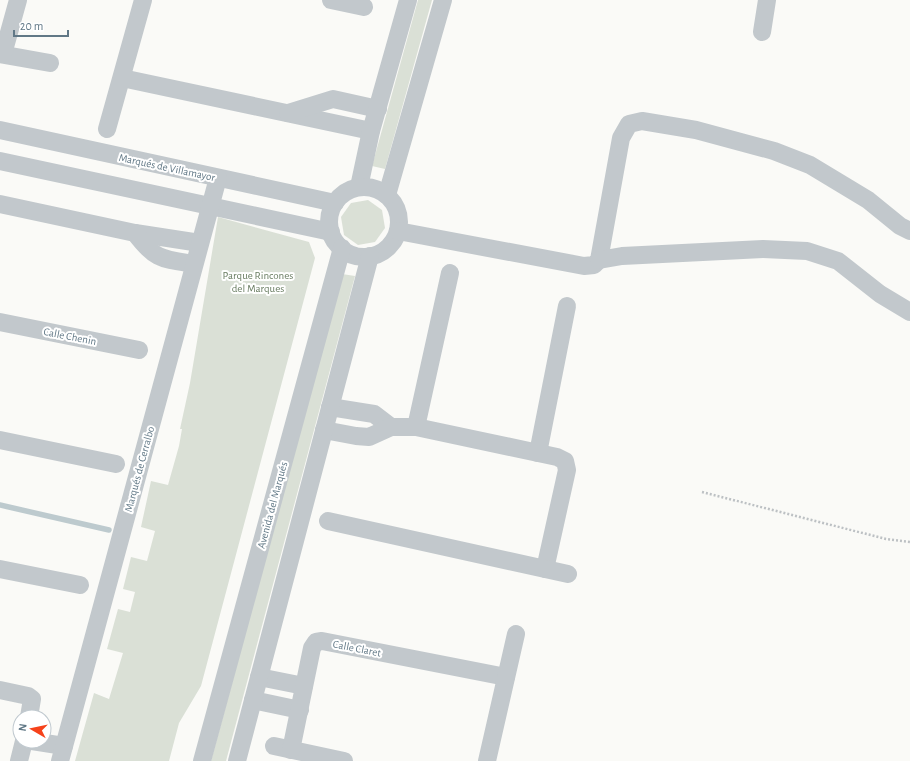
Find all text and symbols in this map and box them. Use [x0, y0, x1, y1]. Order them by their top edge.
scale bar [14, 12, 68, 38]
text: 20 m [20, 20, 43, 32]
street label: Marqués de Villamayor [118, 152, 217, 183]
park label: Parque Rincones del Marques [223, 270, 293, 294]
street label: Calle Chenin [43, 326, 97, 347]
street label: Marqués de Cerralbo [123, 425, 156, 513]
street label: Avenida del Marqués [256, 461, 289, 550]
street label: Calle Claret [332, 638, 382, 659]
north arrow [12, 709, 52, 749]
text: N [17, 723, 29, 732]

